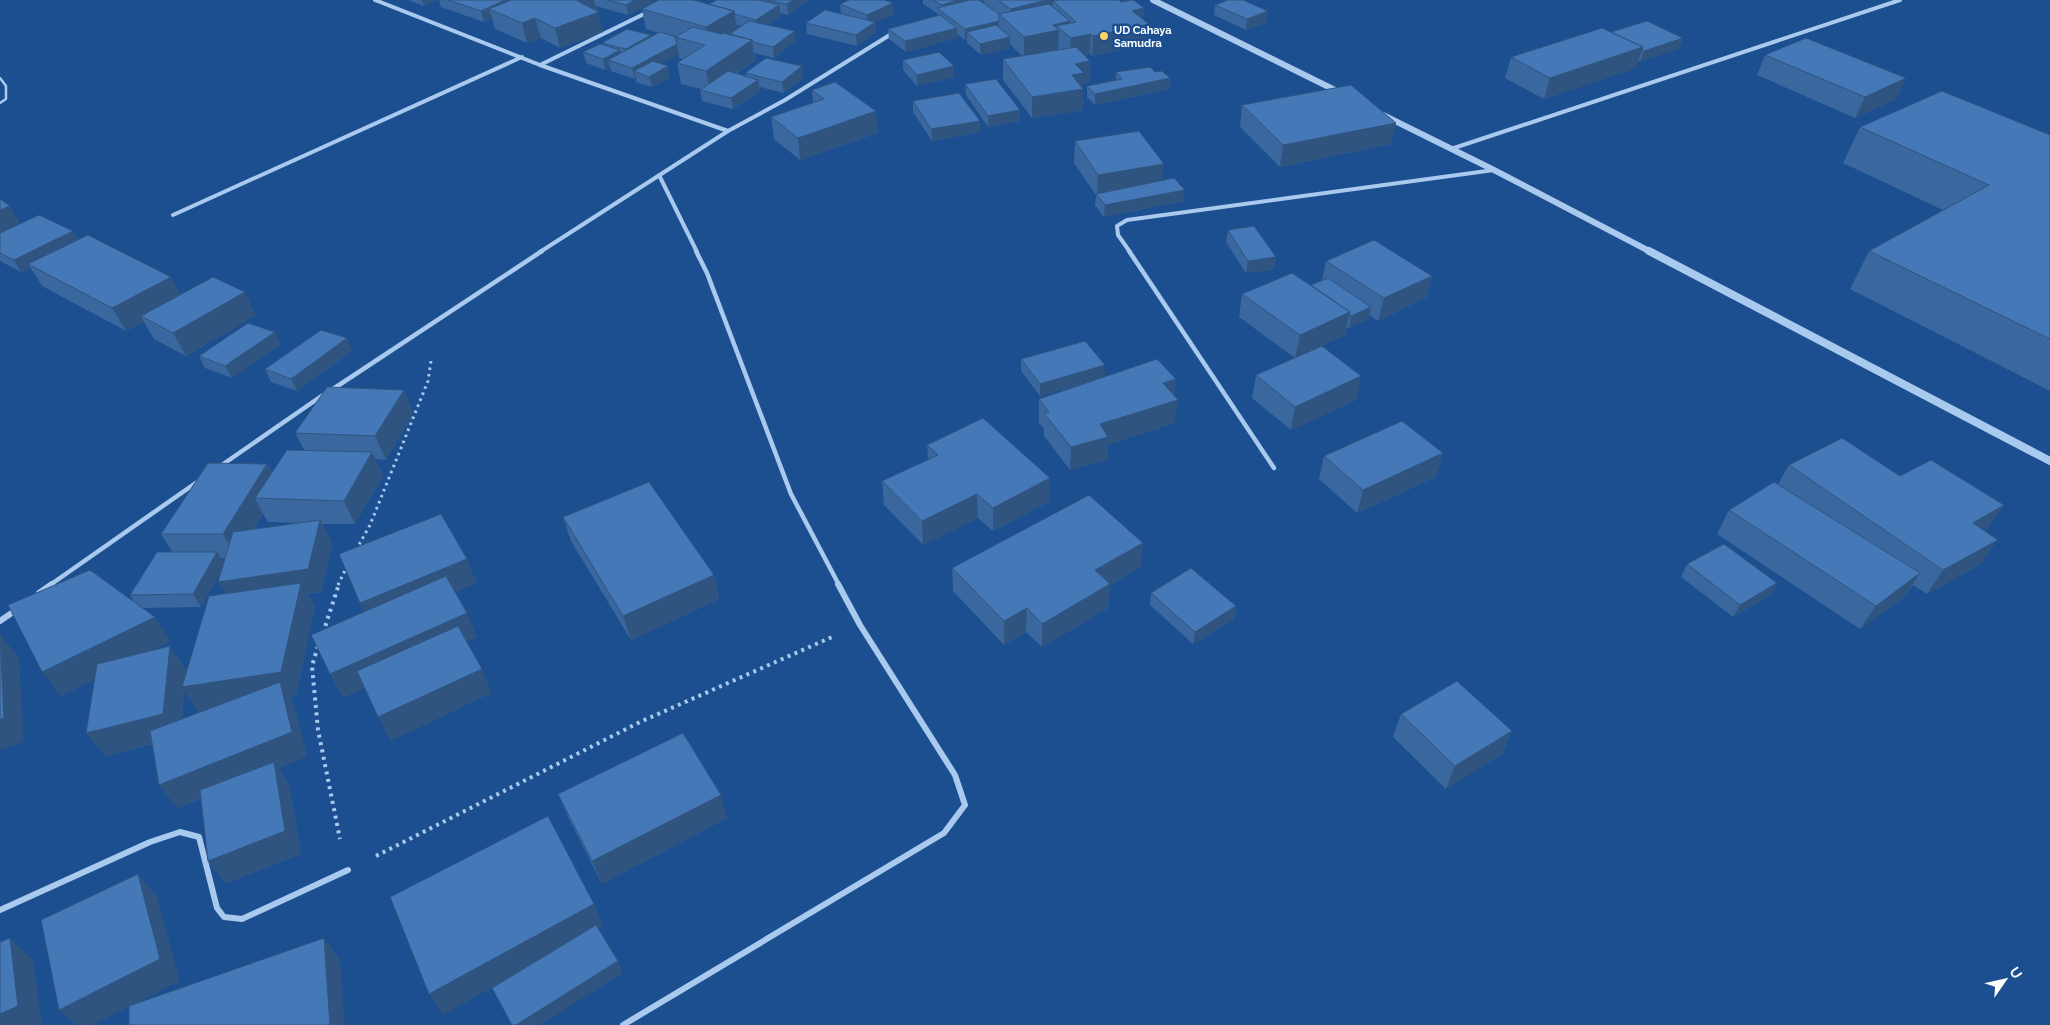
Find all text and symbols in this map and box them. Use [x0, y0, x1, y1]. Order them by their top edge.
place label: UD Cahaya Samudra [1114, 24, 1172, 50]
marker: UD Cahaya Samudra [1098, 30, 1110, 42]
north arrow [1980, 955, 2030, 1005]
text: U [2006, 964, 2025, 982]

